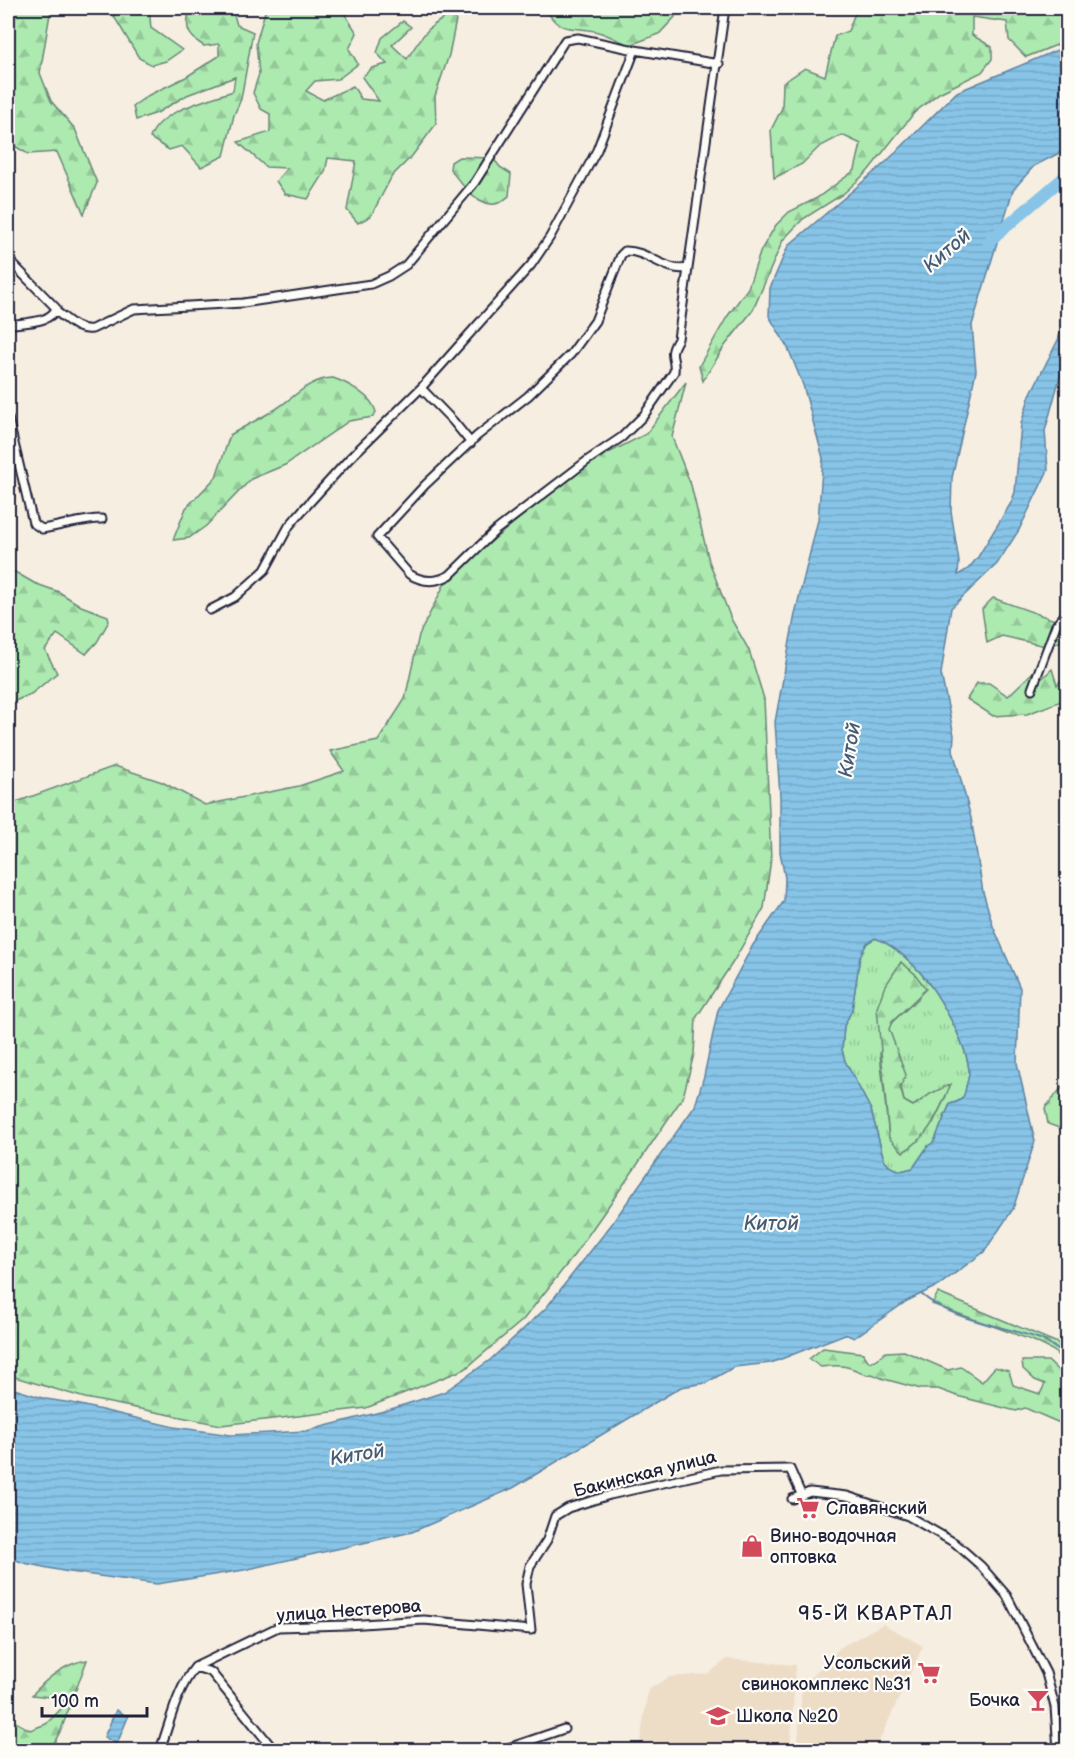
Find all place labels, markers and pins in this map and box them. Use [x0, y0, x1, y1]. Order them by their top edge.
supermarket icon: Славянский [795, 1495, 821, 1521]
place label: Славянский [826, 1498, 927, 1519]
place label: Вино-водочная оптовка [770, 1526, 896, 1568]
shop icon: Вино-водочная оптовка [739, 1533, 765, 1559]
place label: Усольский свинокомплекс №31 [742, 1653, 911, 1695]
supermarket icon: Усольский свинокомплекс №31 [916, 1660, 942, 1686]
bar icon: Бочка [1025, 1687, 1051, 1713]
place label: Бочка [969, 1690, 1020, 1711]
school or university icon: Школа №20 [705, 1703, 731, 1729]
place label: Школа №20 [736, 1706, 838, 1727]

